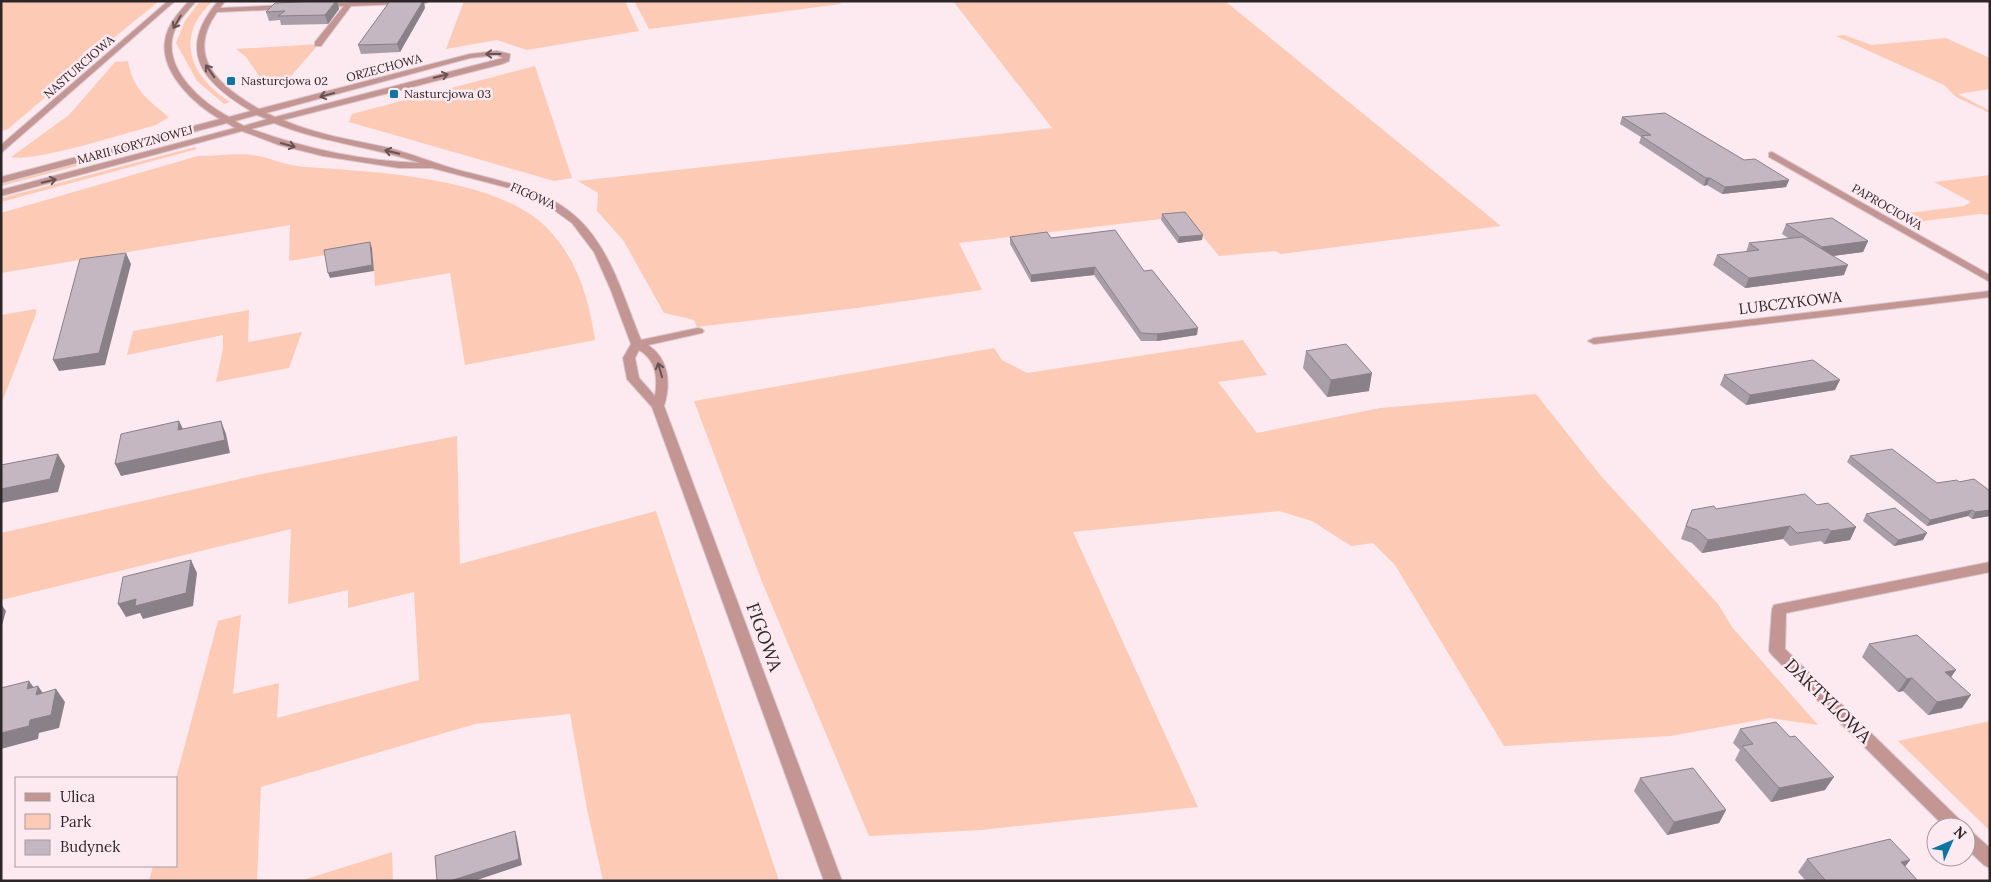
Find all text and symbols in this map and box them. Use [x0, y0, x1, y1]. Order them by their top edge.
one-way arrow [172, 15, 182, 30]
street label: NASTURCJOWA [40, 32, 117, 101]
one-way arrow [485, 49, 502, 59]
street label: ORZECHOWA [344, 50, 424, 85]
one-way arrow [205, 64, 215, 78]
one-way arrow [433, 71, 449, 80]
place label: Nasturcjowa 02 [241, 73, 328, 88]
marker: Nasturcjowa 02 [225, 75, 237, 87]
place label: Nasturcjowa 03 [404, 86, 491, 101]
marker: Nasturcjowa 03 [388, 88, 400, 100]
one-way arrow [320, 91, 336, 100]
street label: MARII KORYZNOWEJ [75, 122, 195, 167]
one-way arrow [280, 141, 296, 150]
one-way arrow [385, 147, 401, 156]
one-way arrow [40, 176, 56, 186]
street label: FIGOWA [508, 179, 559, 212]
street label: PAPROCIOWA [1849, 180, 1926, 233]
street label: LUBCZYKOWA [1737, 287, 1843, 318]
one-way arrow [655, 363, 665, 379]
street label: FIGOWA [741, 599, 788, 675]
street label: DAKTYLOWA [1780, 653, 1877, 748]
legend [15, 777, 178, 867]
text: Ulica [60, 787, 96, 806]
text: Park [60, 812, 91, 831]
north arrow [1926, 817, 1976, 867]
text: N [1950, 823, 1971, 843]
text: Budynek [60, 837, 120, 856]

